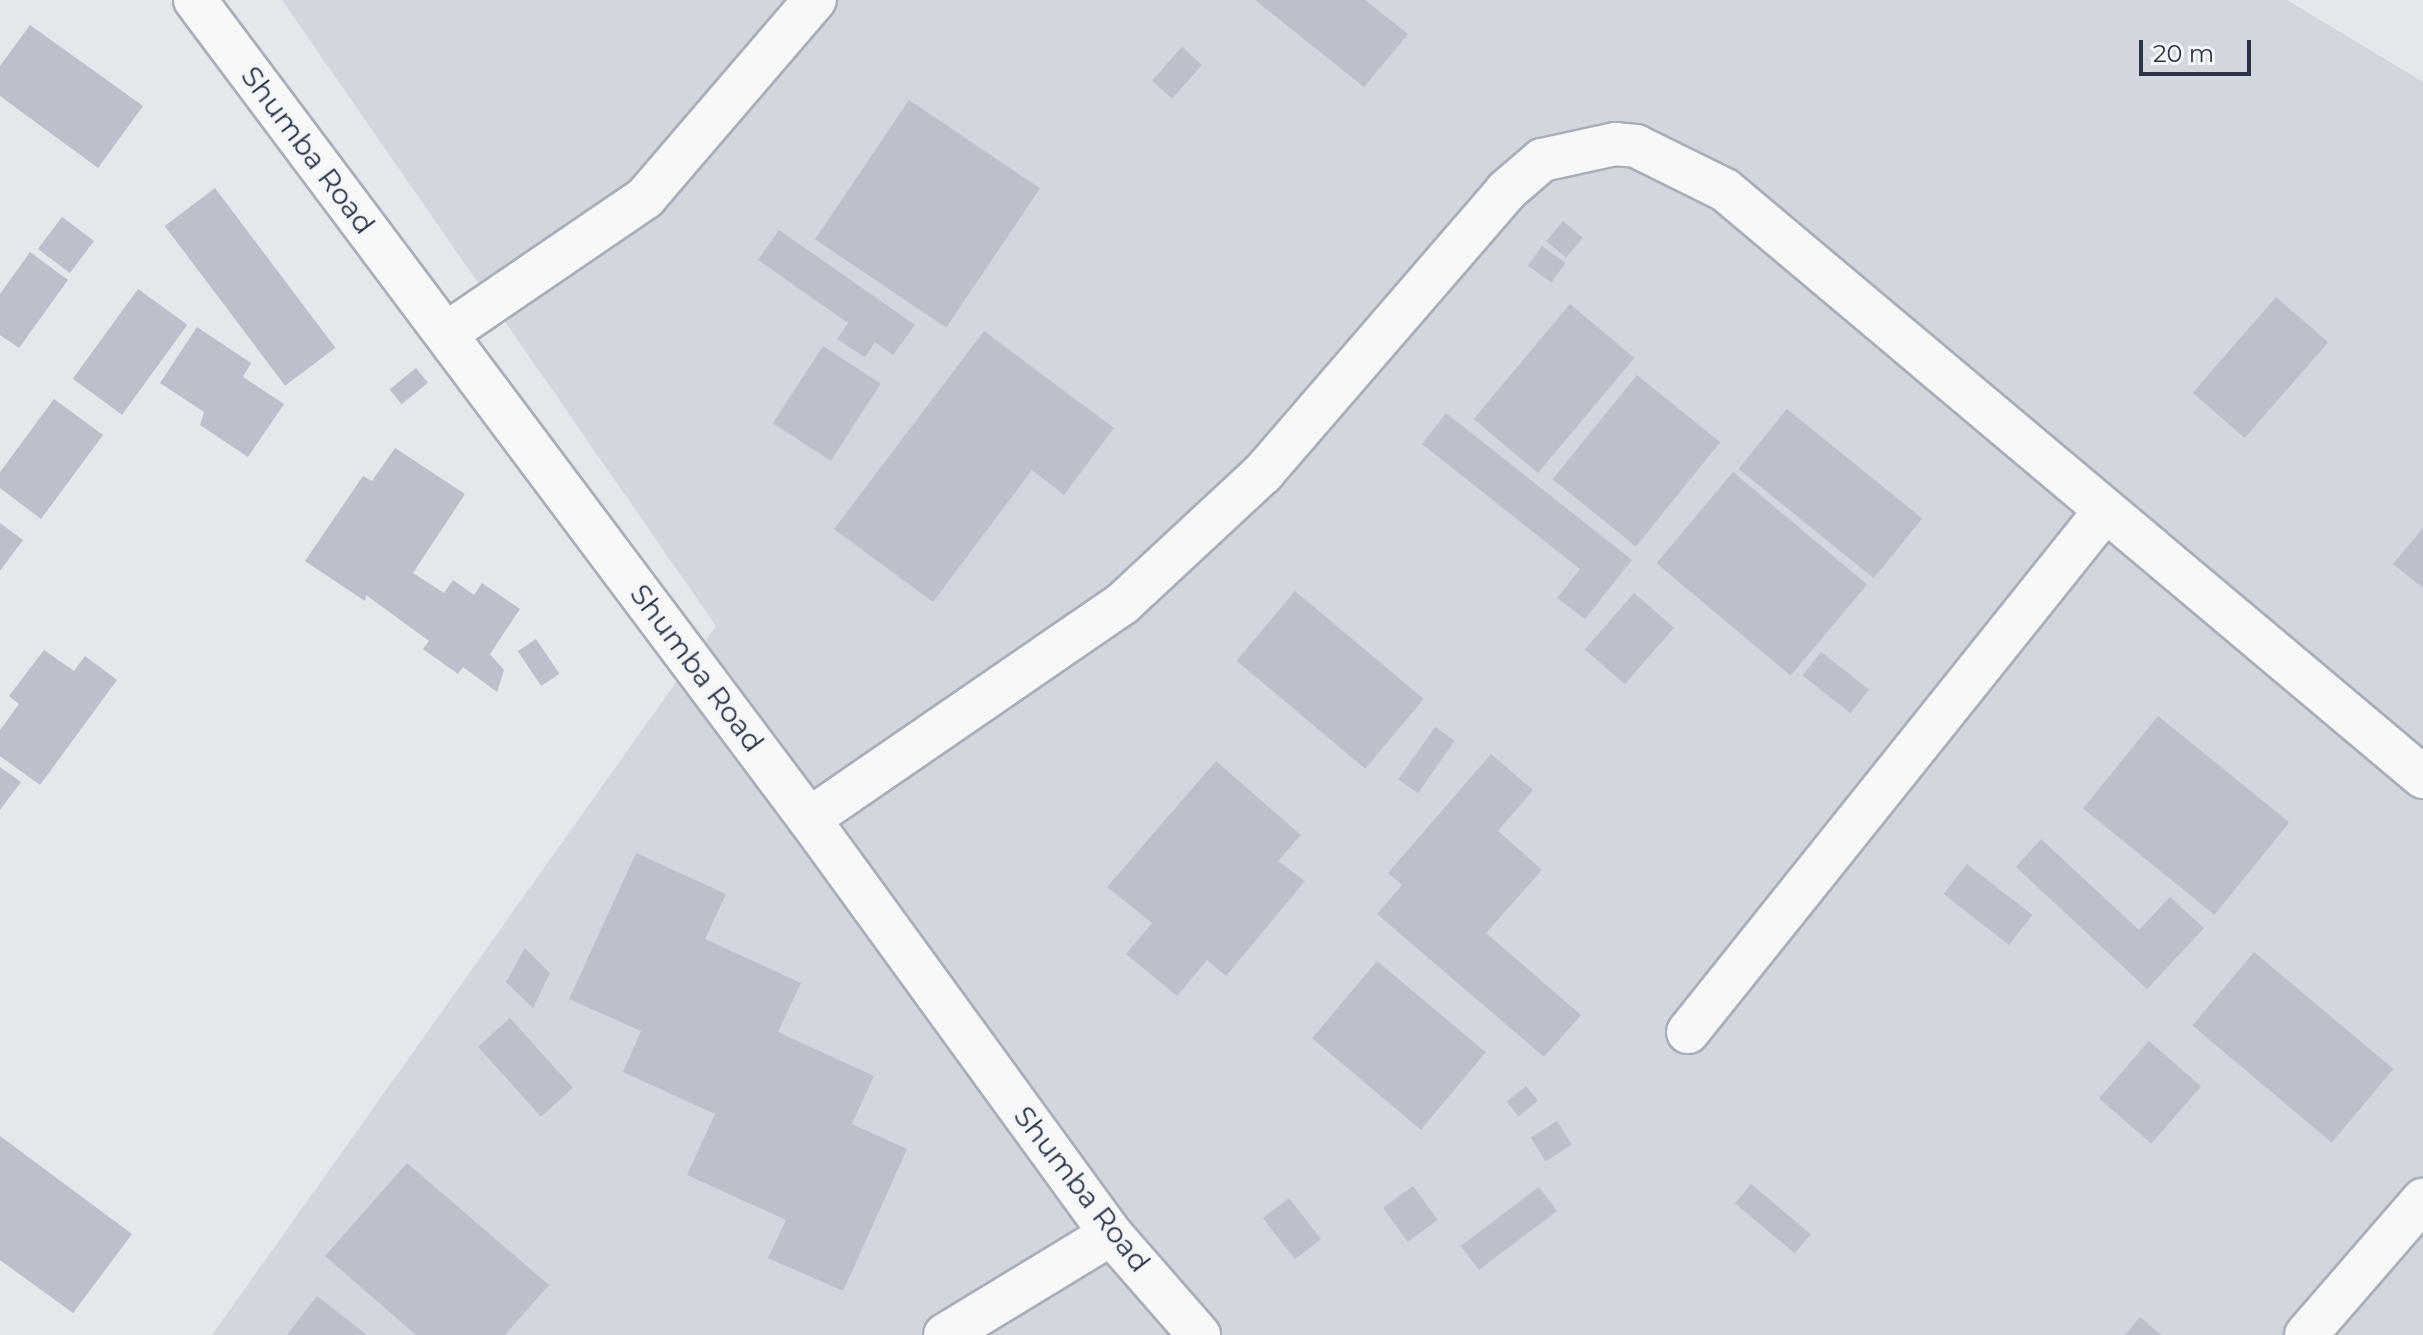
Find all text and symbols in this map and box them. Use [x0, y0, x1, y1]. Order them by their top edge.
scale bar [2143, 24, 2255, 74]
text: 20 m [2153, 39, 2214, 68]
street label: Shumba Road [234, 60, 382, 240]
street label: Shumba Road [623, 578, 771, 758]
street label: Shumba Road [1007, 1100, 1157, 1278]

